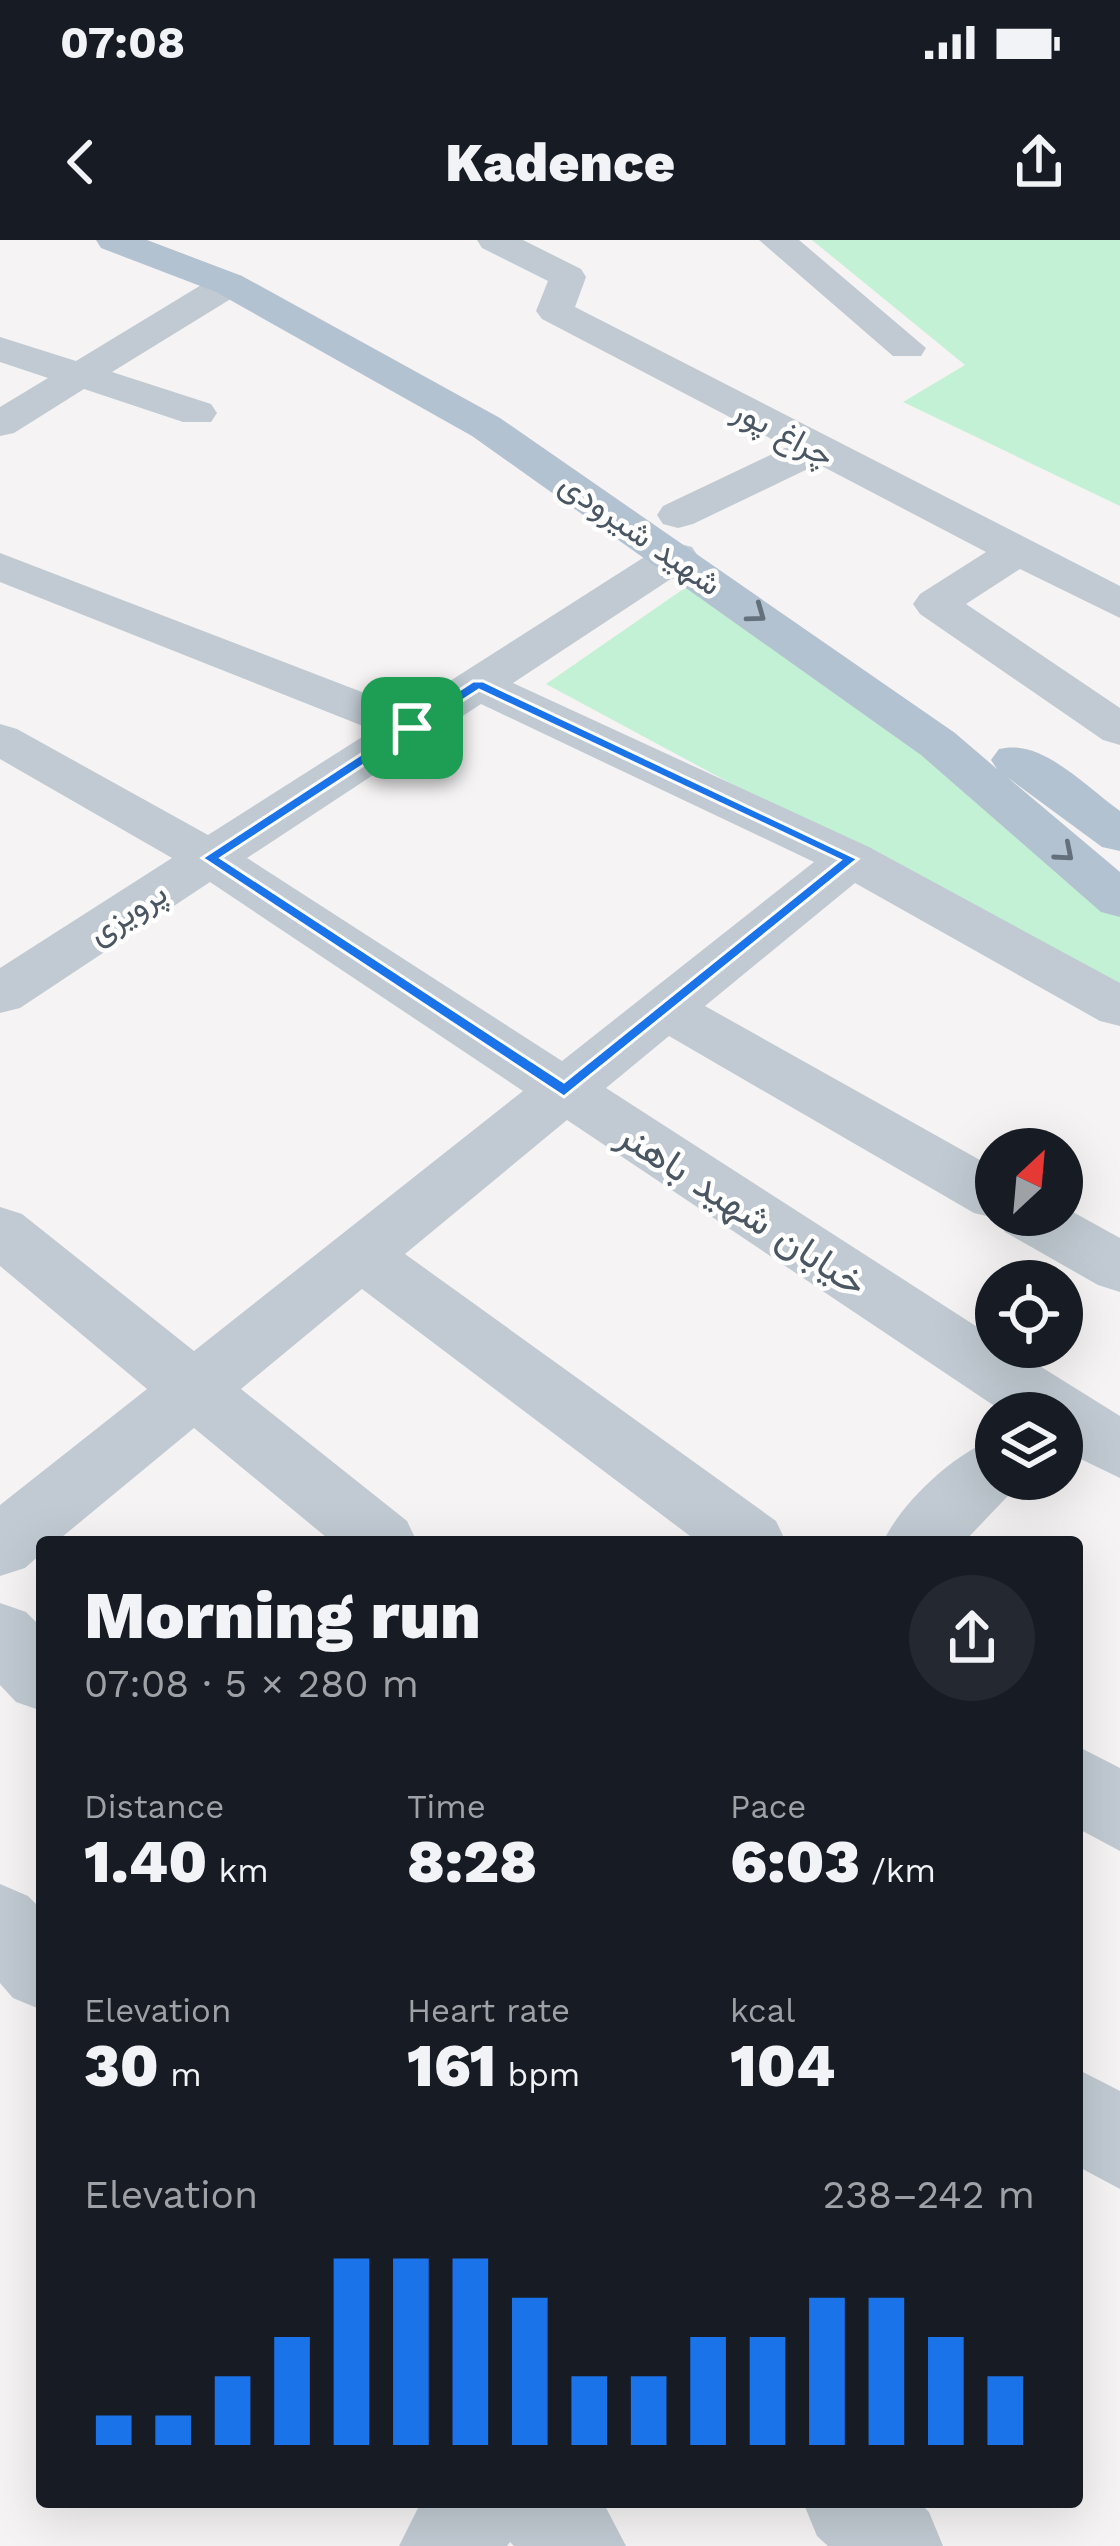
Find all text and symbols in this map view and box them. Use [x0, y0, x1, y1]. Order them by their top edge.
text: 07:08 [60, 16, 185, 69]
icon: back [48, 129, 114, 195]
icon: share [1006, 129, 1072, 195]
text: Kadence [445, 131, 675, 194]
street label: چراغ پور [724, 389, 841, 478]
street label: شهید شیرودی [552, 463, 729, 604]
one-way arrow [744, 600, 766, 622]
pin [361, 677, 463, 779]
icon: arrive [379, 695, 445, 761]
one-way arrow [1051, 839, 1073, 860]
street label: پرویزی [81, 873, 175, 955]
street label: خیابان شهید باهنر [608, 1111, 875, 1307]
north arrow [975, 1128, 1083, 1236]
map controls [975, 1128, 1083, 1500]
button: locate [975, 1260, 1083, 1368]
button: layers [975, 1392, 1083, 1500]
button: share [909, 1575, 1035, 1701]
text: Morning run [84, 1577, 481, 1654]
text: 07:08 · 5 × 280 m [84, 1661, 419, 1706]
text: Distance [84, 1787, 224, 1826]
text: Time [407, 1787, 486, 1826]
text: Pace [730, 1787, 806, 1826]
text: 1.40 [84, 1826, 207, 1897]
text: 8:28 [407, 1826, 537, 1897]
text: 6:03 [730, 1826, 860, 1897]
text: km [207, 1851, 269, 1890]
text: /km [860, 1851, 936, 1890]
text: Elevation [84, 1991, 231, 2030]
text: Heart rate [407, 1991, 570, 2030]
text: kcal [730, 1991, 795, 2030]
text: 30 [84, 2030, 159, 2101]
text: 161 [407, 2030, 496, 2101]
text: 104 [730, 2030, 835, 2101]
text: m [159, 2055, 202, 2094]
text: bpm [496, 2055, 580, 2094]
text: Elevation [84, 2172, 258, 2217]
text: 238–242 m [823, 2172, 1035, 2217]

